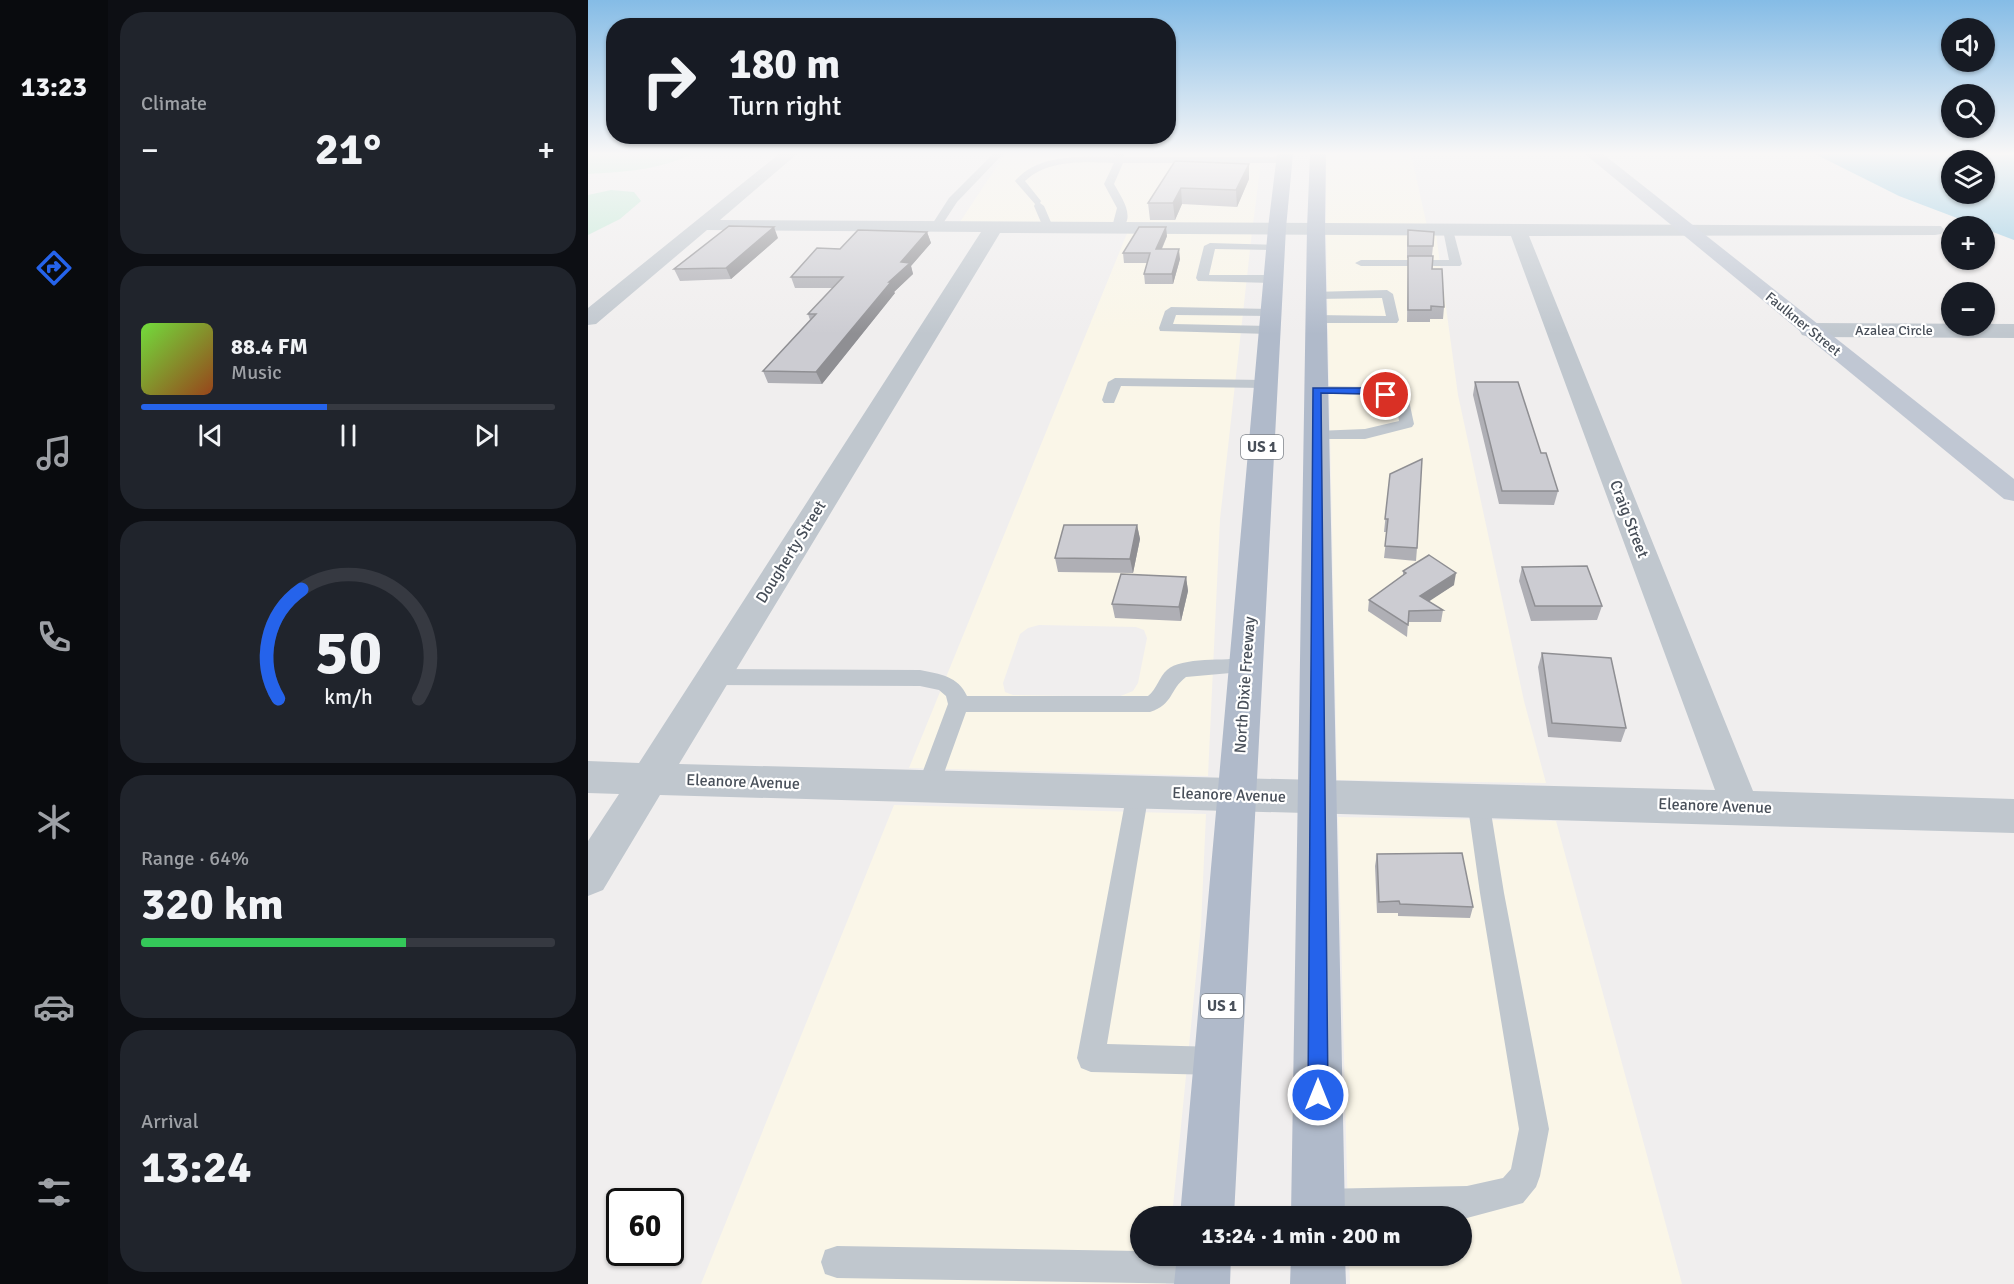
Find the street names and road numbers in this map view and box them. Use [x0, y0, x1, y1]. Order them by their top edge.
street label: Faulkner Street [1762, 288, 1844, 360]
street label: Azalea Circle [1855, 322, 1933, 339]
road number: US 1 [1241, 435, 1283, 459]
street label: Craig Street [1605, 477, 1653, 561]
street label: Dougherty Street [751, 497, 831, 607]
street label: North Dixie Freeway [1230, 615, 1260, 754]
street label: Eleanore Avenue [686, 770, 800, 794]
street label: Eleanore Avenue [1172, 783, 1286, 807]
street label: Eleanore Avenue [1658, 794, 1772, 818]
road number: US 1 [1201, 994, 1243, 1018]

